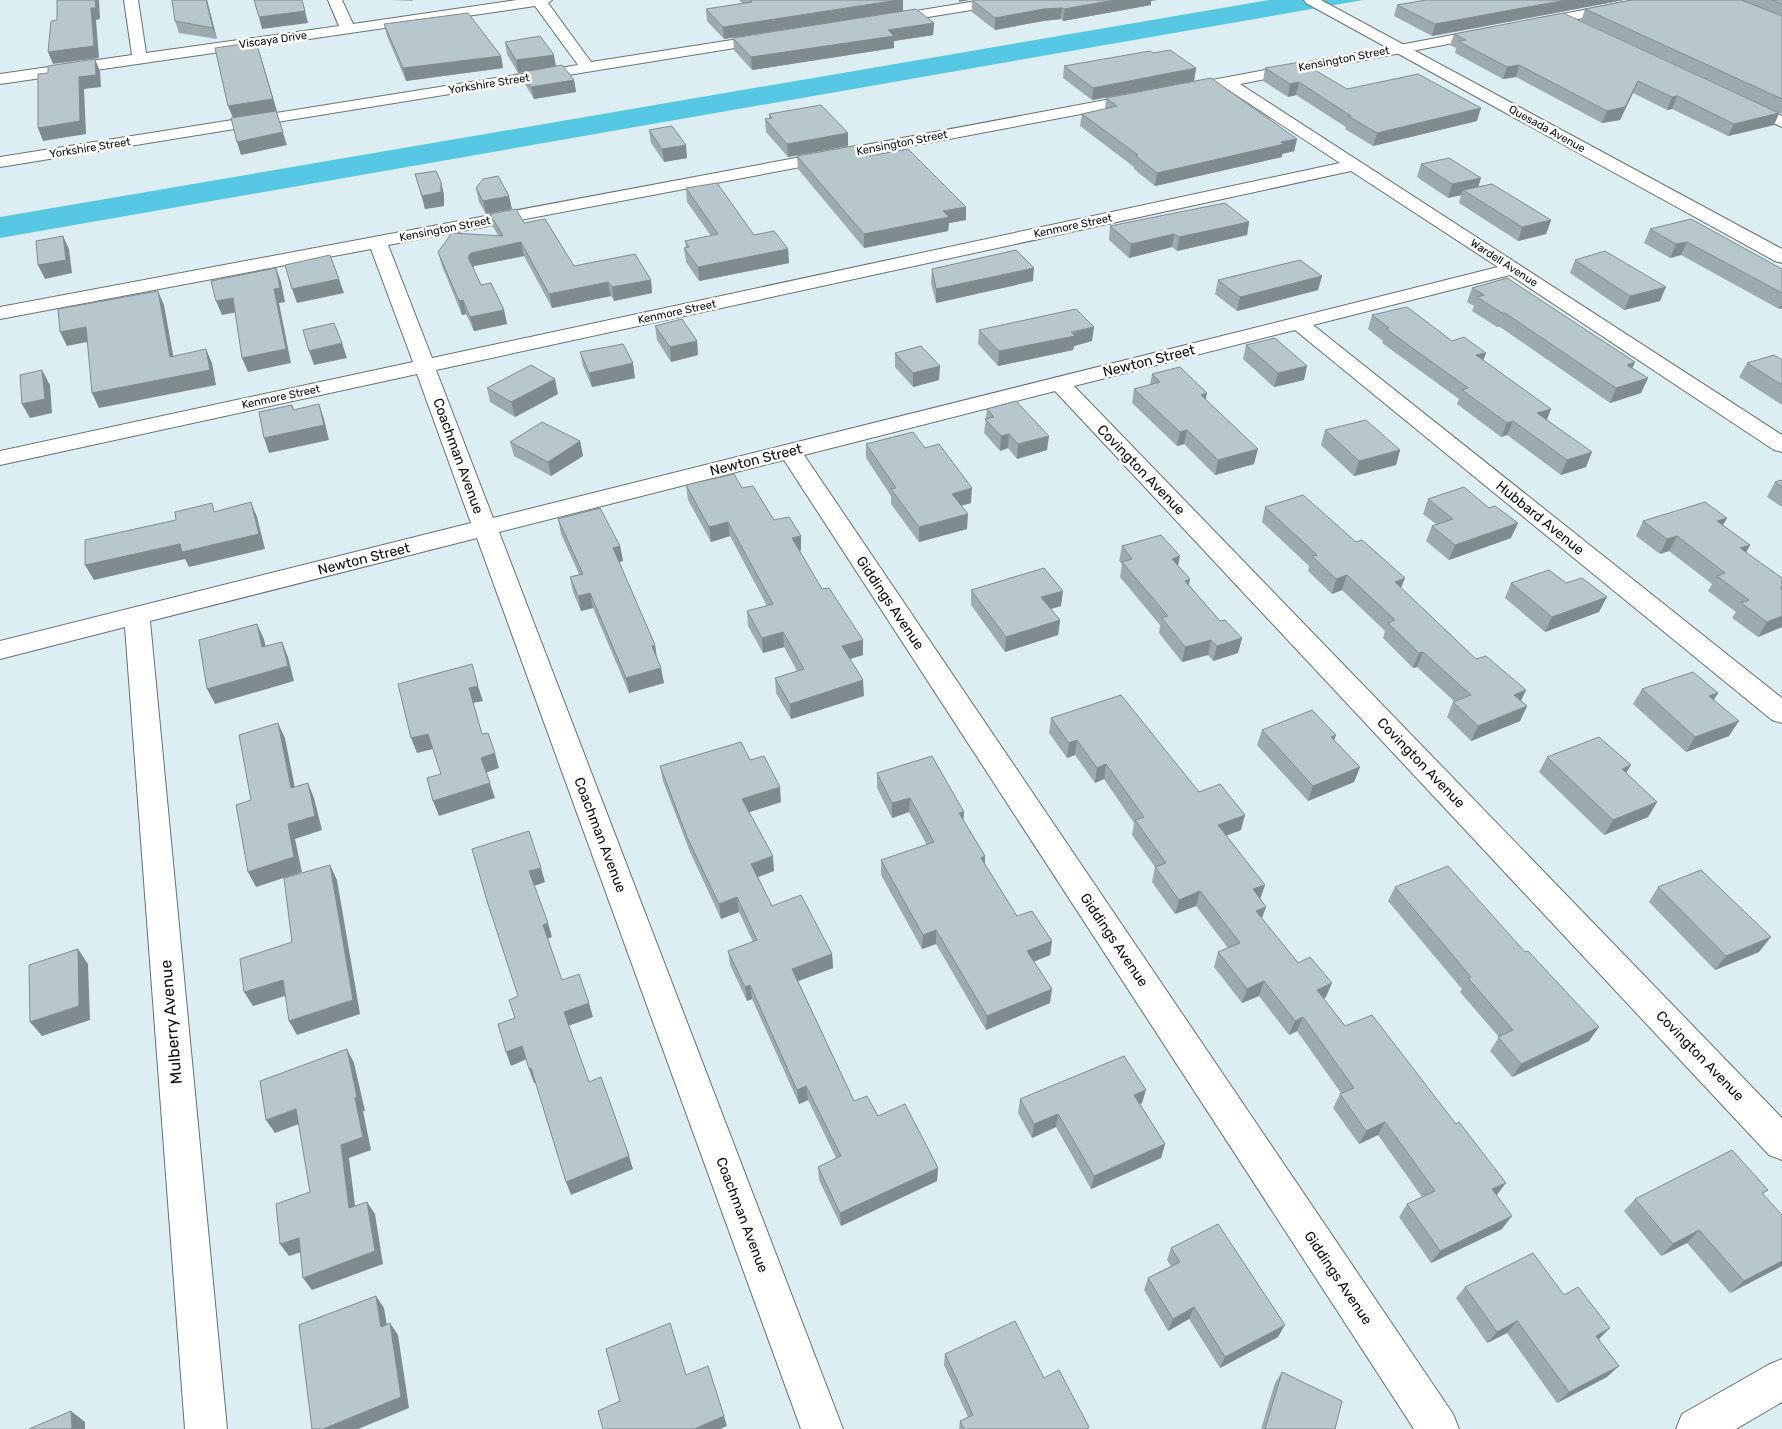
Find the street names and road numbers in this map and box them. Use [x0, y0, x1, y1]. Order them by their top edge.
street label: Viscaya Drive [238, 29, 308, 51]
street label: Kensington Street [1297, 44, 1391, 74]
street label: Yorkshire Street [448, 71, 531, 97]
street label: Quesada Avenue [1506, 103, 1588, 155]
street label: Kensington Street [855, 128, 949, 158]
street label: Yorkshire Street [49, 135, 132, 161]
street label: Kenmore Street [1033, 211, 1114, 241]
street label: Kensington Street [398, 214, 492, 244]
street label: Wardell Avenue [1468, 236, 1540, 290]
street label: Kenmore Street [637, 297, 718, 327]
street label: Newton Street [1101, 341, 1197, 381]
street label: Kenmore Street [241, 382, 322, 412]
street label: Coachman Avenue [429, 396, 487, 516]
street label: Covington Avenue [1093, 421, 1189, 519]
street label: Newton Street [708, 440, 804, 480]
street label: Hubbard Avenue [1493, 477, 1588, 559]
street label: Newton Street [316, 539, 412, 579]
street label: Giddings Avenue [852, 553, 928, 653]
street label: Covington Avenue [1373, 714, 1469, 812]
street label: Coachman Avenue [570, 775, 630, 895]
street label: Giddings Avenue [1076, 890, 1152, 990]
street label: Mulberry Avenue [156, 959, 186, 1085]
street label: Covington Avenue [1652, 1007, 1748, 1105]
street label: Coachman Avenue [712, 1155, 772, 1275]
street label: Giddings Avenue [1300, 1228, 1376, 1328]

